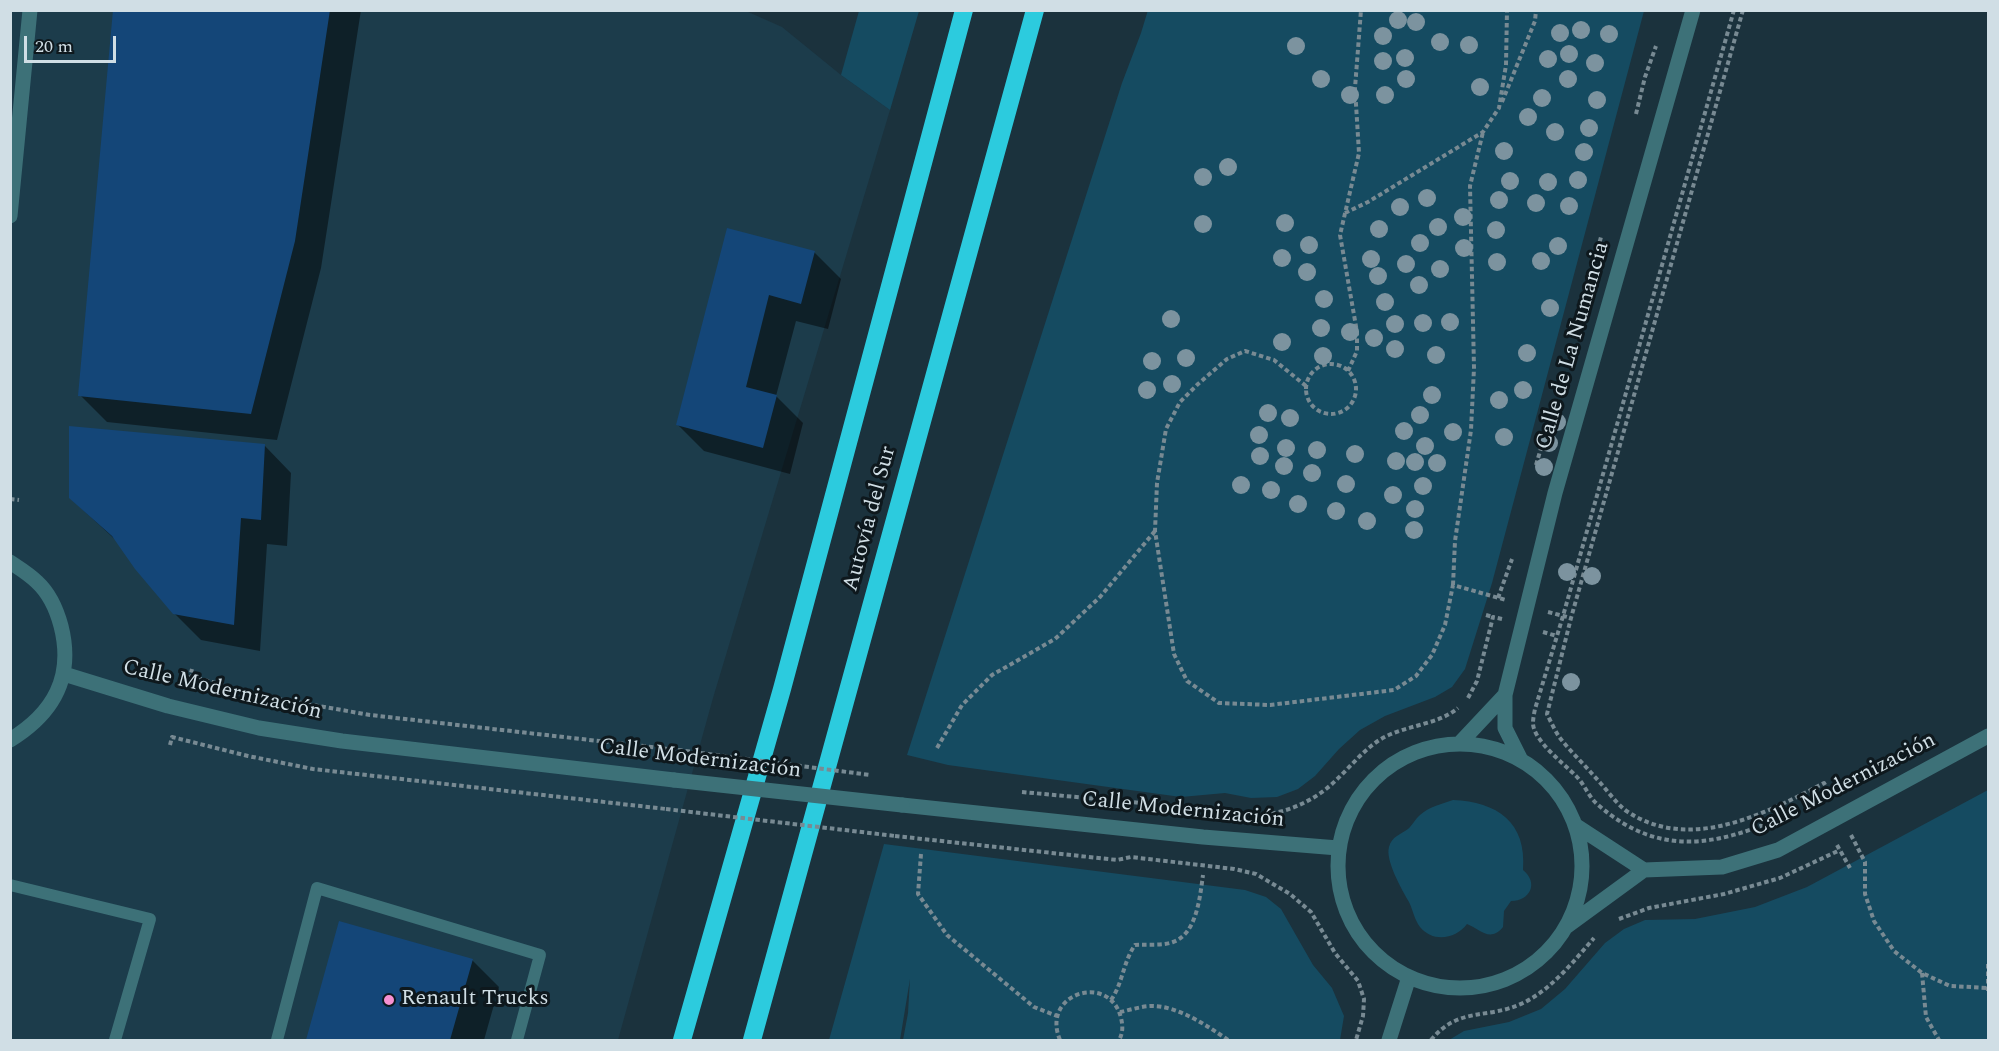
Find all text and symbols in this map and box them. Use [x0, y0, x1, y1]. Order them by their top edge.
scale bar [27, 24, 118, 62]
text: 20 m [35, 33, 73, 60]
street label: Calle de La Numancia [1532, 239, 1616, 453]
street label: Autovía del Sur [839, 443, 903, 595]
street label: Calle Modernización [120, 655, 324, 727]
street label: Calle Modernización [1747, 728, 1941, 844]
street label: Calle Modernización [597, 734, 803, 786]
street label: Calle Modernización [1080, 787, 1286, 835]
place label: Renault Trucks [401, 987, 549, 1013]
marker: Renault Trucks [382, 993, 396, 1007]

